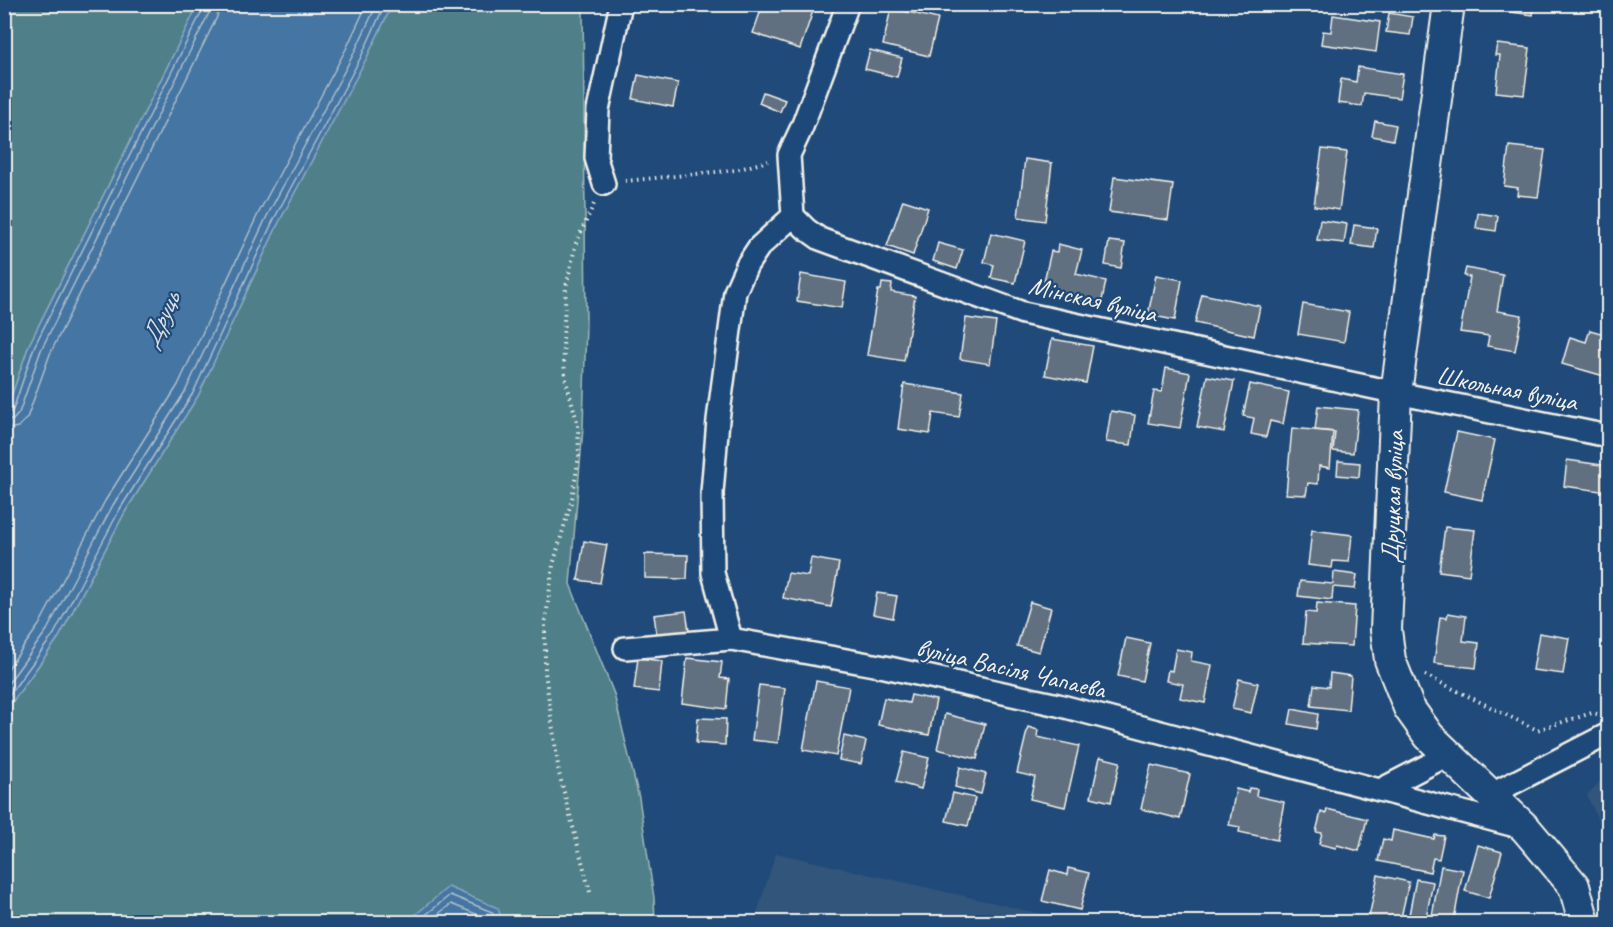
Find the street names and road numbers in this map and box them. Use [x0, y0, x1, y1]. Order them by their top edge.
street label: Мінская вуліца [1026, 269, 1162, 331]
street label: Школьная вуліца [1434, 359, 1582, 419]
street label: Друцкая вуліца [1374, 428, 1411, 564]
street label: вуліца Васіля Чапаева [913, 631, 1110, 707]

